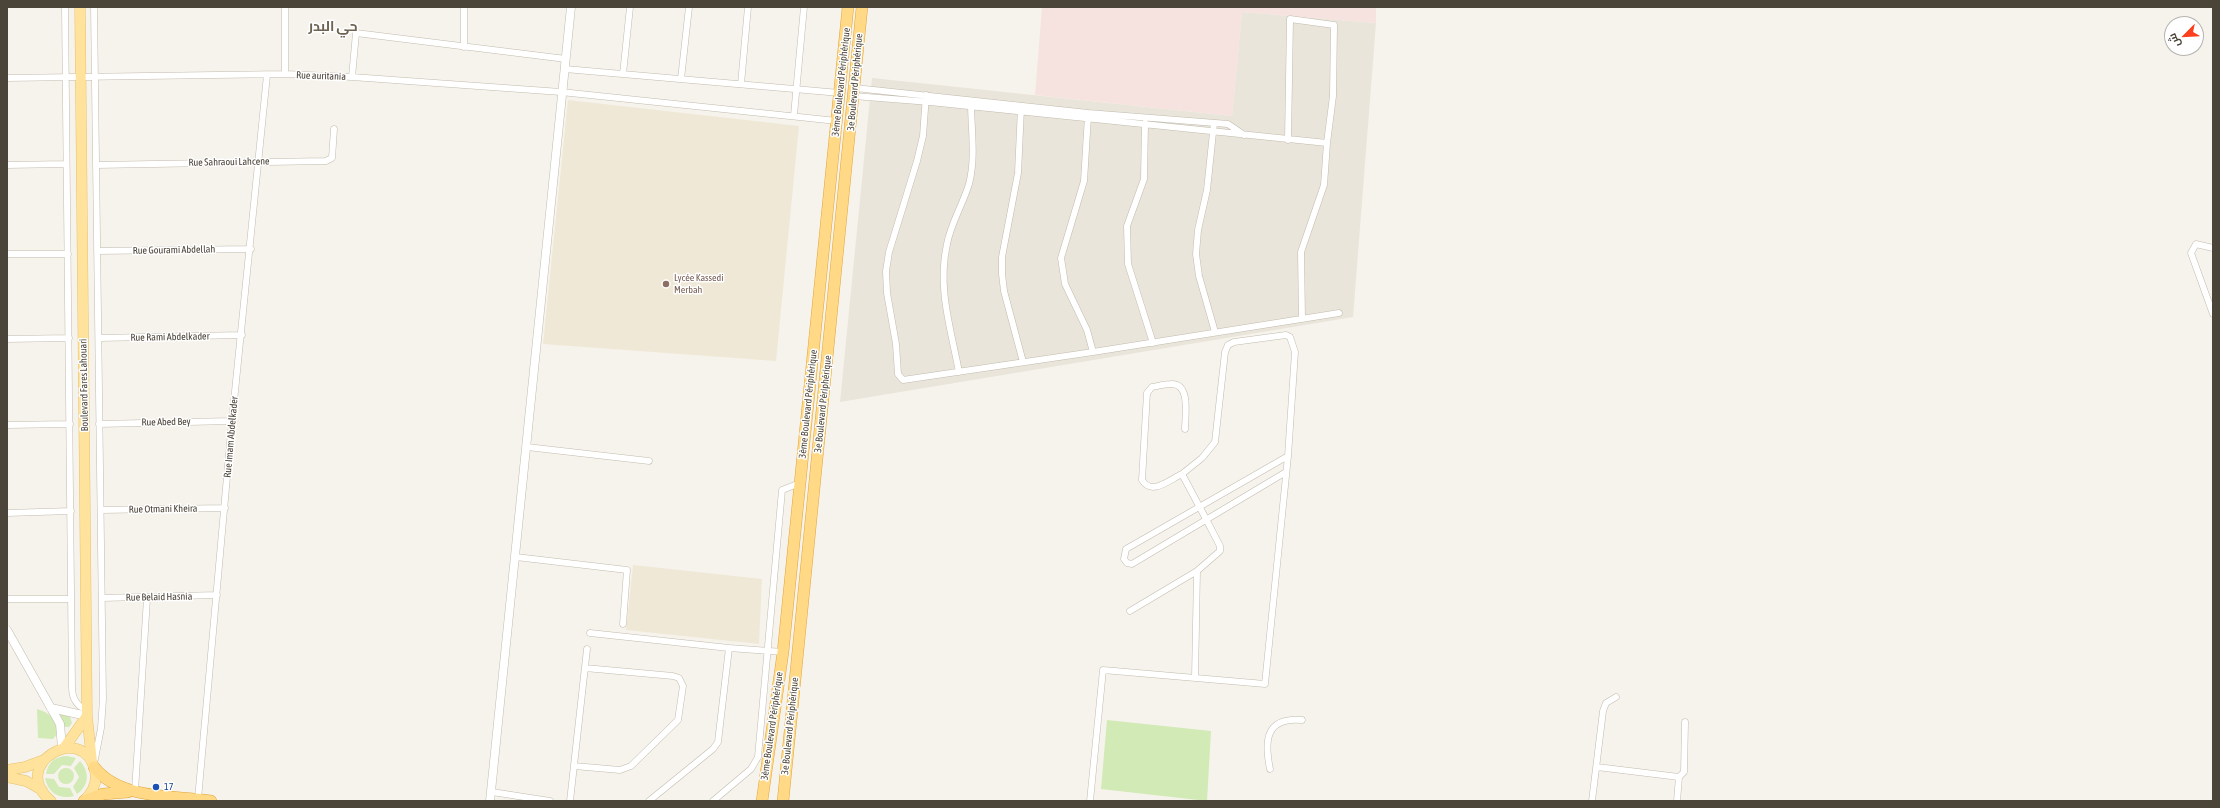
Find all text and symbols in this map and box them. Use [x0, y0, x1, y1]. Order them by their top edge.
north arrow [2164, 16, 2204, 56]
district label: حي البدر [309, 19, 357, 35]
street label: 3ème Boulevard Périphérique [829, 27, 853, 137]
text: ش [2166, 32, 2182, 49]
street label: 3e Boulevard Périphérique [845, 33, 865, 131]
street label: Rue auritania [296, 69, 346, 83]
street label: Rue Sahraoui Lahcene [188, 155, 270, 169]
street label: Rue Gourami Abdellah [133, 243, 215, 257]
place label: Lycée Kassedi Merbah [674, 272, 724, 296]
marker: Lycée Kassedi Merbah [661, 279, 671, 289]
street label: Rue Rami Abdelkader [130, 330, 210, 344]
street label: Boulevard Fares Lahouari [77, 339, 91, 431]
street label: 3ème Boulevard Périphérique [796, 349, 820, 459]
street label: 3e Boulevard Périphérique [812, 355, 834, 453]
street label: Rue Imam Abdelkader [221, 396, 241, 478]
street label: Rue Abed Bey [141, 416, 191, 428]
street label: Rue Otmani Kheira [128, 502, 198, 516]
street label: Rue Belaid Hasnia [126, 590, 192, 604]
street label: 3ème Boulevard Périphérique [758, 671, 786, 781]
street label: 3e Boulevard Périphérique [779, 677, 801, 775]
place label: 17 [164, 781, 173, 793]
marker: 17 [151, 782, 161, 792]

